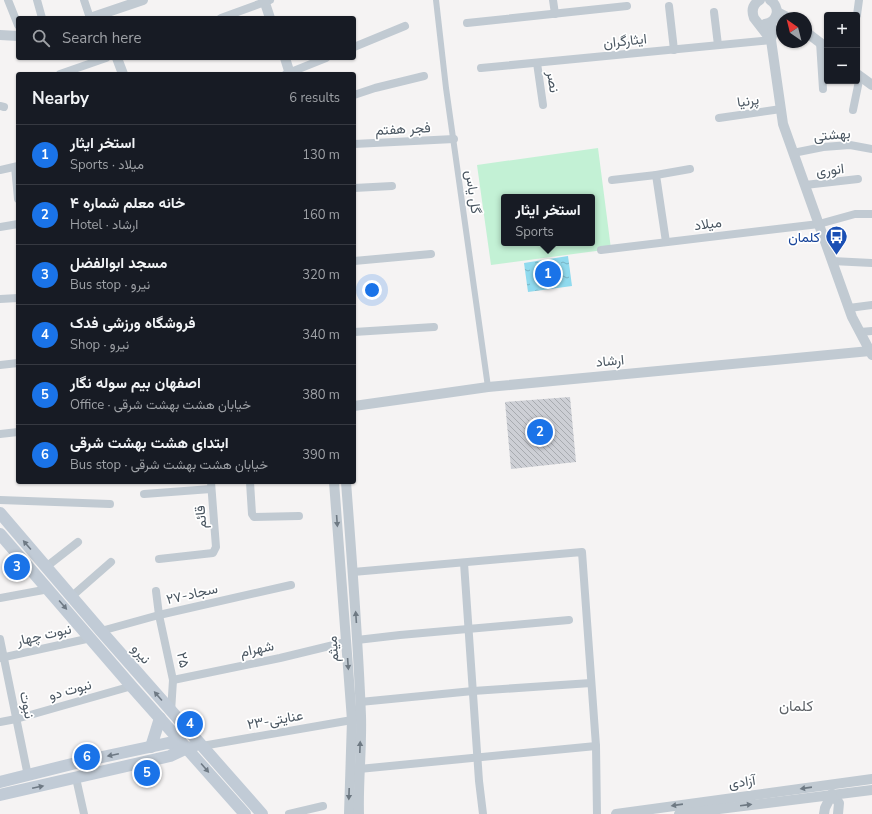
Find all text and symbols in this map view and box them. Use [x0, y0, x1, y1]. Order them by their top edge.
north arrow [776, 12, 812, 48]
map controls [824, 12, 860, 84]
button: + [824, 12, 860, 48]
search box [16, 16, 356, 60]
icon: search [30, 27, 52, 49]
text: Search here [62, 28, 142, 48]
street label: ایثارگران [602, 29, 648, 53]
button: − [824, 48, 860, 84]
street label: نصر [542, 69, 564, 94]
text: Nearby [32, 87, 89, 110]
text: 6 results [289, 89, 340, 107]
street label: پرنیا [736, 90, 760, 112]
street label: فجر هفتم [375, 118, 431, 140]
street label: بهشتی [813, 124, 851, 146]
text: استخر ایثار [70, 133, 135, 153]
text: 1 [41, 146, 49, 164]
text: 130 m [302, 146, 340, 164]
text: Sports · میلاد [70, 156, 144, 174]
street label: انوری [815, 159, 845, 181]
street label: گل یاس [461, 169, 485, 215]
text: خانه معلم شماره ۴ [70, 193, 185, 213]
popup [501, 194, 595, 246]
text: استخر ایثار [515, 200, 581, 220]
text: 2 [41, 206, 49, 224]
text: 160 m [302, 206, 340, 224]
street label: میلاد [693, 213, 723, 235]
text: Hotel · ارشاد [70, 216, 138, 234]
text: Sports [515, 223, 554, 241]
bus stop icon: کلمان [823, 224, 849, 257]
place label: کلمان [788, 228, 820, 247]
text: مسجد ابوالفضل [70, 253, 167, 273]
pin: 1 [535, 259, 561, 289]
text: 3 [41, 266, 49, 284]
text: 320 m [302, 266, 340, 284]
text: Bus stop · نیرو [70, 276, 150, 294]
your location [362, 280, 382, 300]
text: فروشگاه ورزشی فدک [70, 313, 196, 333]
text: 4 [41, 326, 49, 344]
text: 340 m [302, 326, 340, 344]
text: Shop · نیرو [70, 336, 129, 354]
street label: ارشاد [595, 350, 625, 372]
text: اصفهان بیم سوله نگار [70, 373, 201, 393]
text: 5 [41, 386, 49, 404]
text: 380 m [302, 386, 340, 404]
text: Office · خیابان هشت بهشت شرقی [70, 396, 251, 414]
pin: 2 [527, 417, 553, 447]
text: ابتدای هشت بهشت شرقی [70, 433, 229, 453]
text: 6 [41, 446, 49, 464]
text: 390 m [302, 446, 340, 464]
text: Bus stop · خیابان هشت بهشت شرقی [70, 456, 268, 474]
street label: قائم [191, 505, 211, 529]
one-way arrow [334, 515, 341, 527]
one-way arrow [22, 540, 31, 550]
pin: 3 [4, 552, 30, 582]
street label: ۲۷-سجاد [164, 579, 220, 609]
one-way arrow [58, 600, 67, 610]
one-way arrow [352, 611, 359, 623]
street label: نبوت چهار [14, 619, 73, 651]
street label: میثم [323, 635, 343, 663]
street label: شهرام [238, 636, 276, 662]
street label: نیرو [127, 640, 155, 668]
street label: ۲۵ [172, 650, 194, 670]
one-way arrow [344, 658, 351, 671]
street label: نبوت دو [46, 675, 94, 705]
street label: نبوت [15, 690, 39, 720]
one-way arrow [153, 691, 162, 701]
district label: کلمان [779, 696, 813, 716]
street label: ۲۳-عنایتی [245, 706, 305, 734]
pin: 4 [177, 709, 203, 739]
one-way arrow [356, 741, 363, 753]
pin: 6 [74, 742, 100, 772]
one-way arrow [107, 753, 119, 759]
pin: 5 [134, 758, 160, 788]
one-way arrow [200, 764, 209, 773]
street label: آزادی [727, 770, 758, 793]
one-way arrow [32, 783, 44, 789]
one-way arrow [800, 785, 812, 791]
one-way arrow [346, 788, 353, 800]
one-way arrow [671, 802, 683, 808]
one-way arrow [740, 802, 752, 809]

